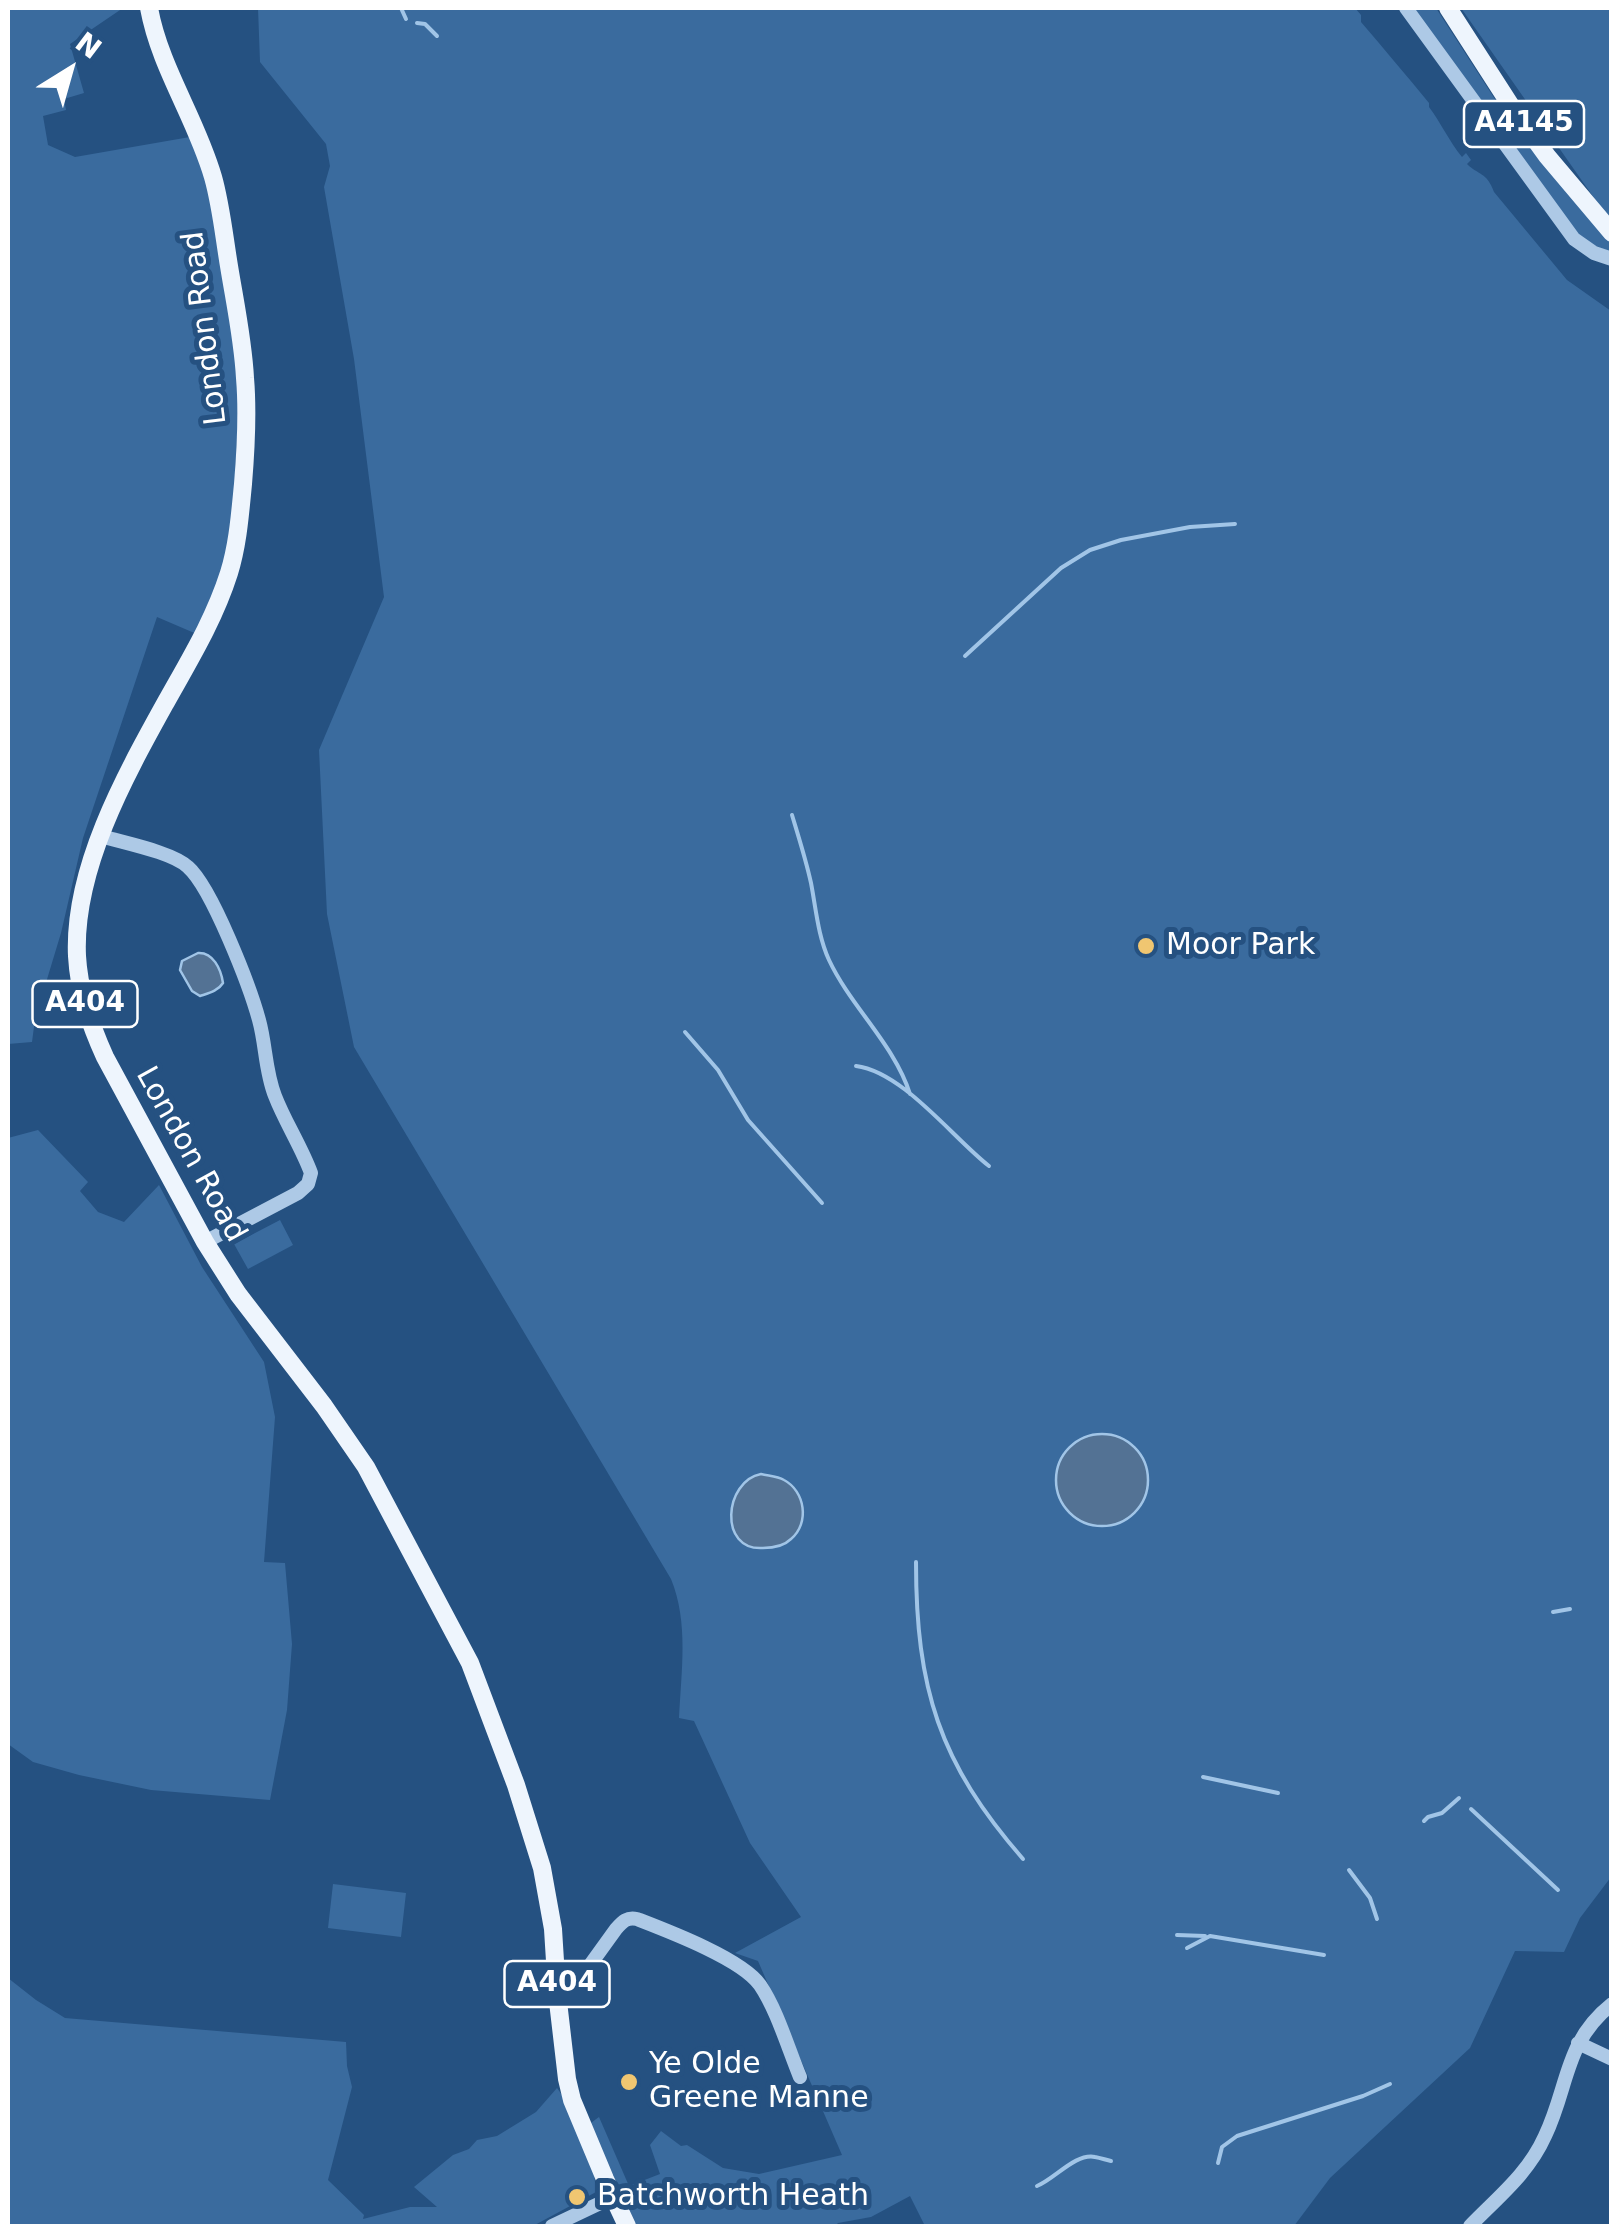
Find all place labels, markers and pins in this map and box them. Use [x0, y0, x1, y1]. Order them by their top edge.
place label: Moor Park [1166, 928, 1315, 964]
marker: Moor Park [1135, 935, 1157, 957]
place label: Ye Olde Greene Manne [649, 2047, 869, 2118]
marker: Ye Olde Greene Manne [618, 2071, 640, 2093]
place label: Batchworth Heath [597, 2179, 869, 2215]
marker: Batchworth Heath [566, 2186, 588, 2208]

